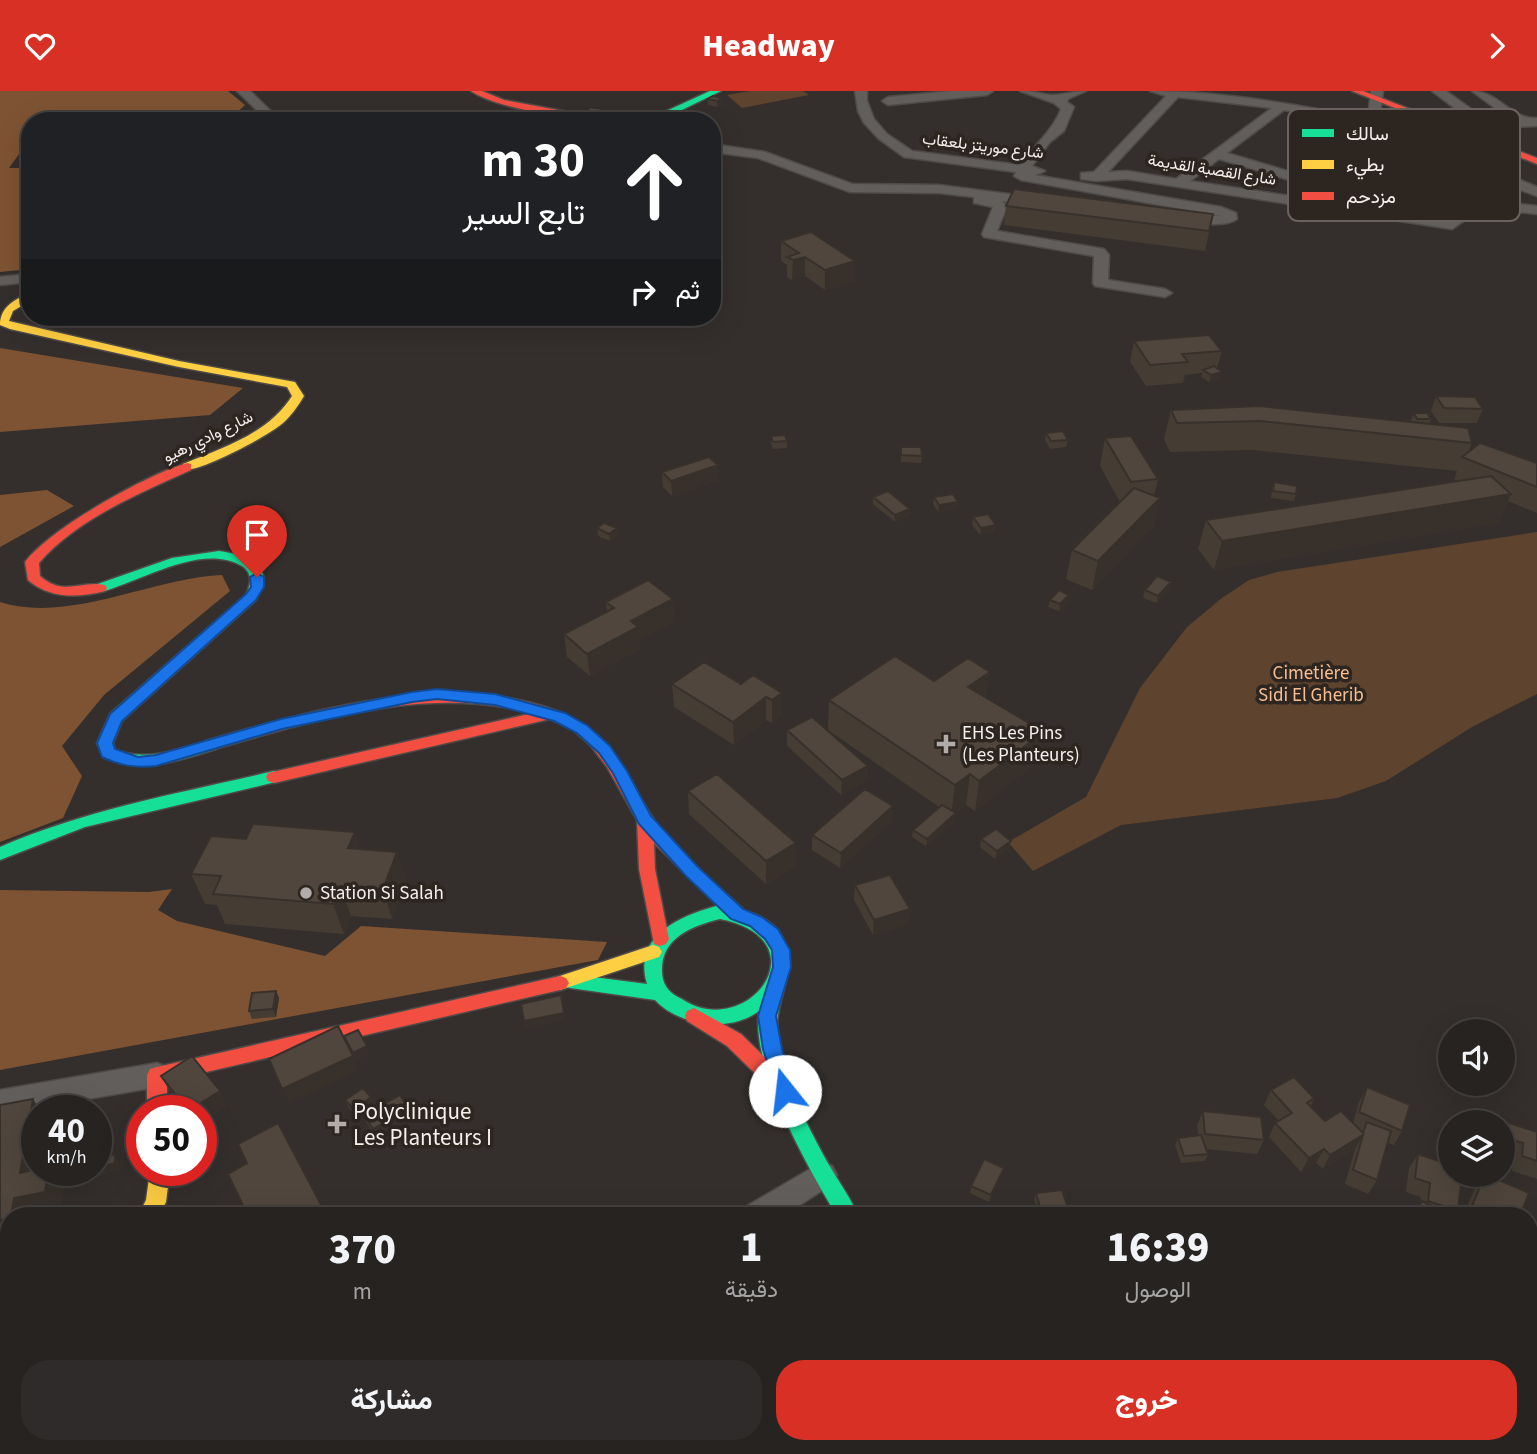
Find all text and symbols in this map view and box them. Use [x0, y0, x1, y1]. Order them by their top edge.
text: Headway [702, 23, 835, 69]
icon: heart [21, 27, 59, 65]
icon: forward [1478, 27, 1516, 65]
legend [1288, 109, 1520, 221]
text: سالك [1346, 121, 1389, 148]
text: 30 m [481, 126, 585, 196]
street label: شارع موريتز بلعقاب [921, 128, 1045, 164]
icon: ahead [609, 140, 700, 231]
street label: شارع القصبة القديمة [1146, 149, 1278, 191]
text: بطيء [1346, 152, 1384, 180]
text: مزدحم [1346, 184, 1396, 211]
text: تابع السير [462, 191, 585, 237]
text: ثم [676, 272, 700, 309]
icon: right [624, 273, 662, 311]
street label: شارع وادي رهيو [159, 406, 258, 470]
pin [227, 505, 287, 577]
icon: arrive [238, 516, 276, 554]
park label: Cimetière Sidi El Gherib [1258, 660, 1364, 709]
place label: EHS Les Pins (Les Planteurs) [962, 720, 1080, 769]
marker: EHS Les Pins (Les Planteurs) [936, 734, 956, 754]
place label: Station Si Salah [320, 880, 444, 907]
marker: Station Si Salah [298, 885, 314, 901]
map controls [1438, 1019, 1515, 1187]
button: sound [1438, 1019, 1515, 1096]
position arrow [748, 1054, 822, 1128]
speed limit sign: 50 [126, 1095, 217, 1186]
place label: Polyclinique Les Planteurs I [353, 1095, 492, 1154]
text: 40 [48, 1106, 85, 1156]
button: layers [1438, 1110, 1515, 1187]
marker: Polyclinique Les Planteurs I [327, 1114, 347, 1134]
text: km/h [47, 1145, 86, 1170]
text: 1 [740, 1218, 763, 1278]
text: 16:39 [1107, 1218, 1209, 1278]
text: 370 [329, 1220, 396, 1280]
text: دقيقة [725, 1273, 778, 1306]
text: الوصول [1125, 1273, 1191, 1306]
text: m [353, 1275, 372, 1308]
button: مشاركة [21, 1360, 762, 1440]
button: خروج [776, 1360, 1517, 1440]

